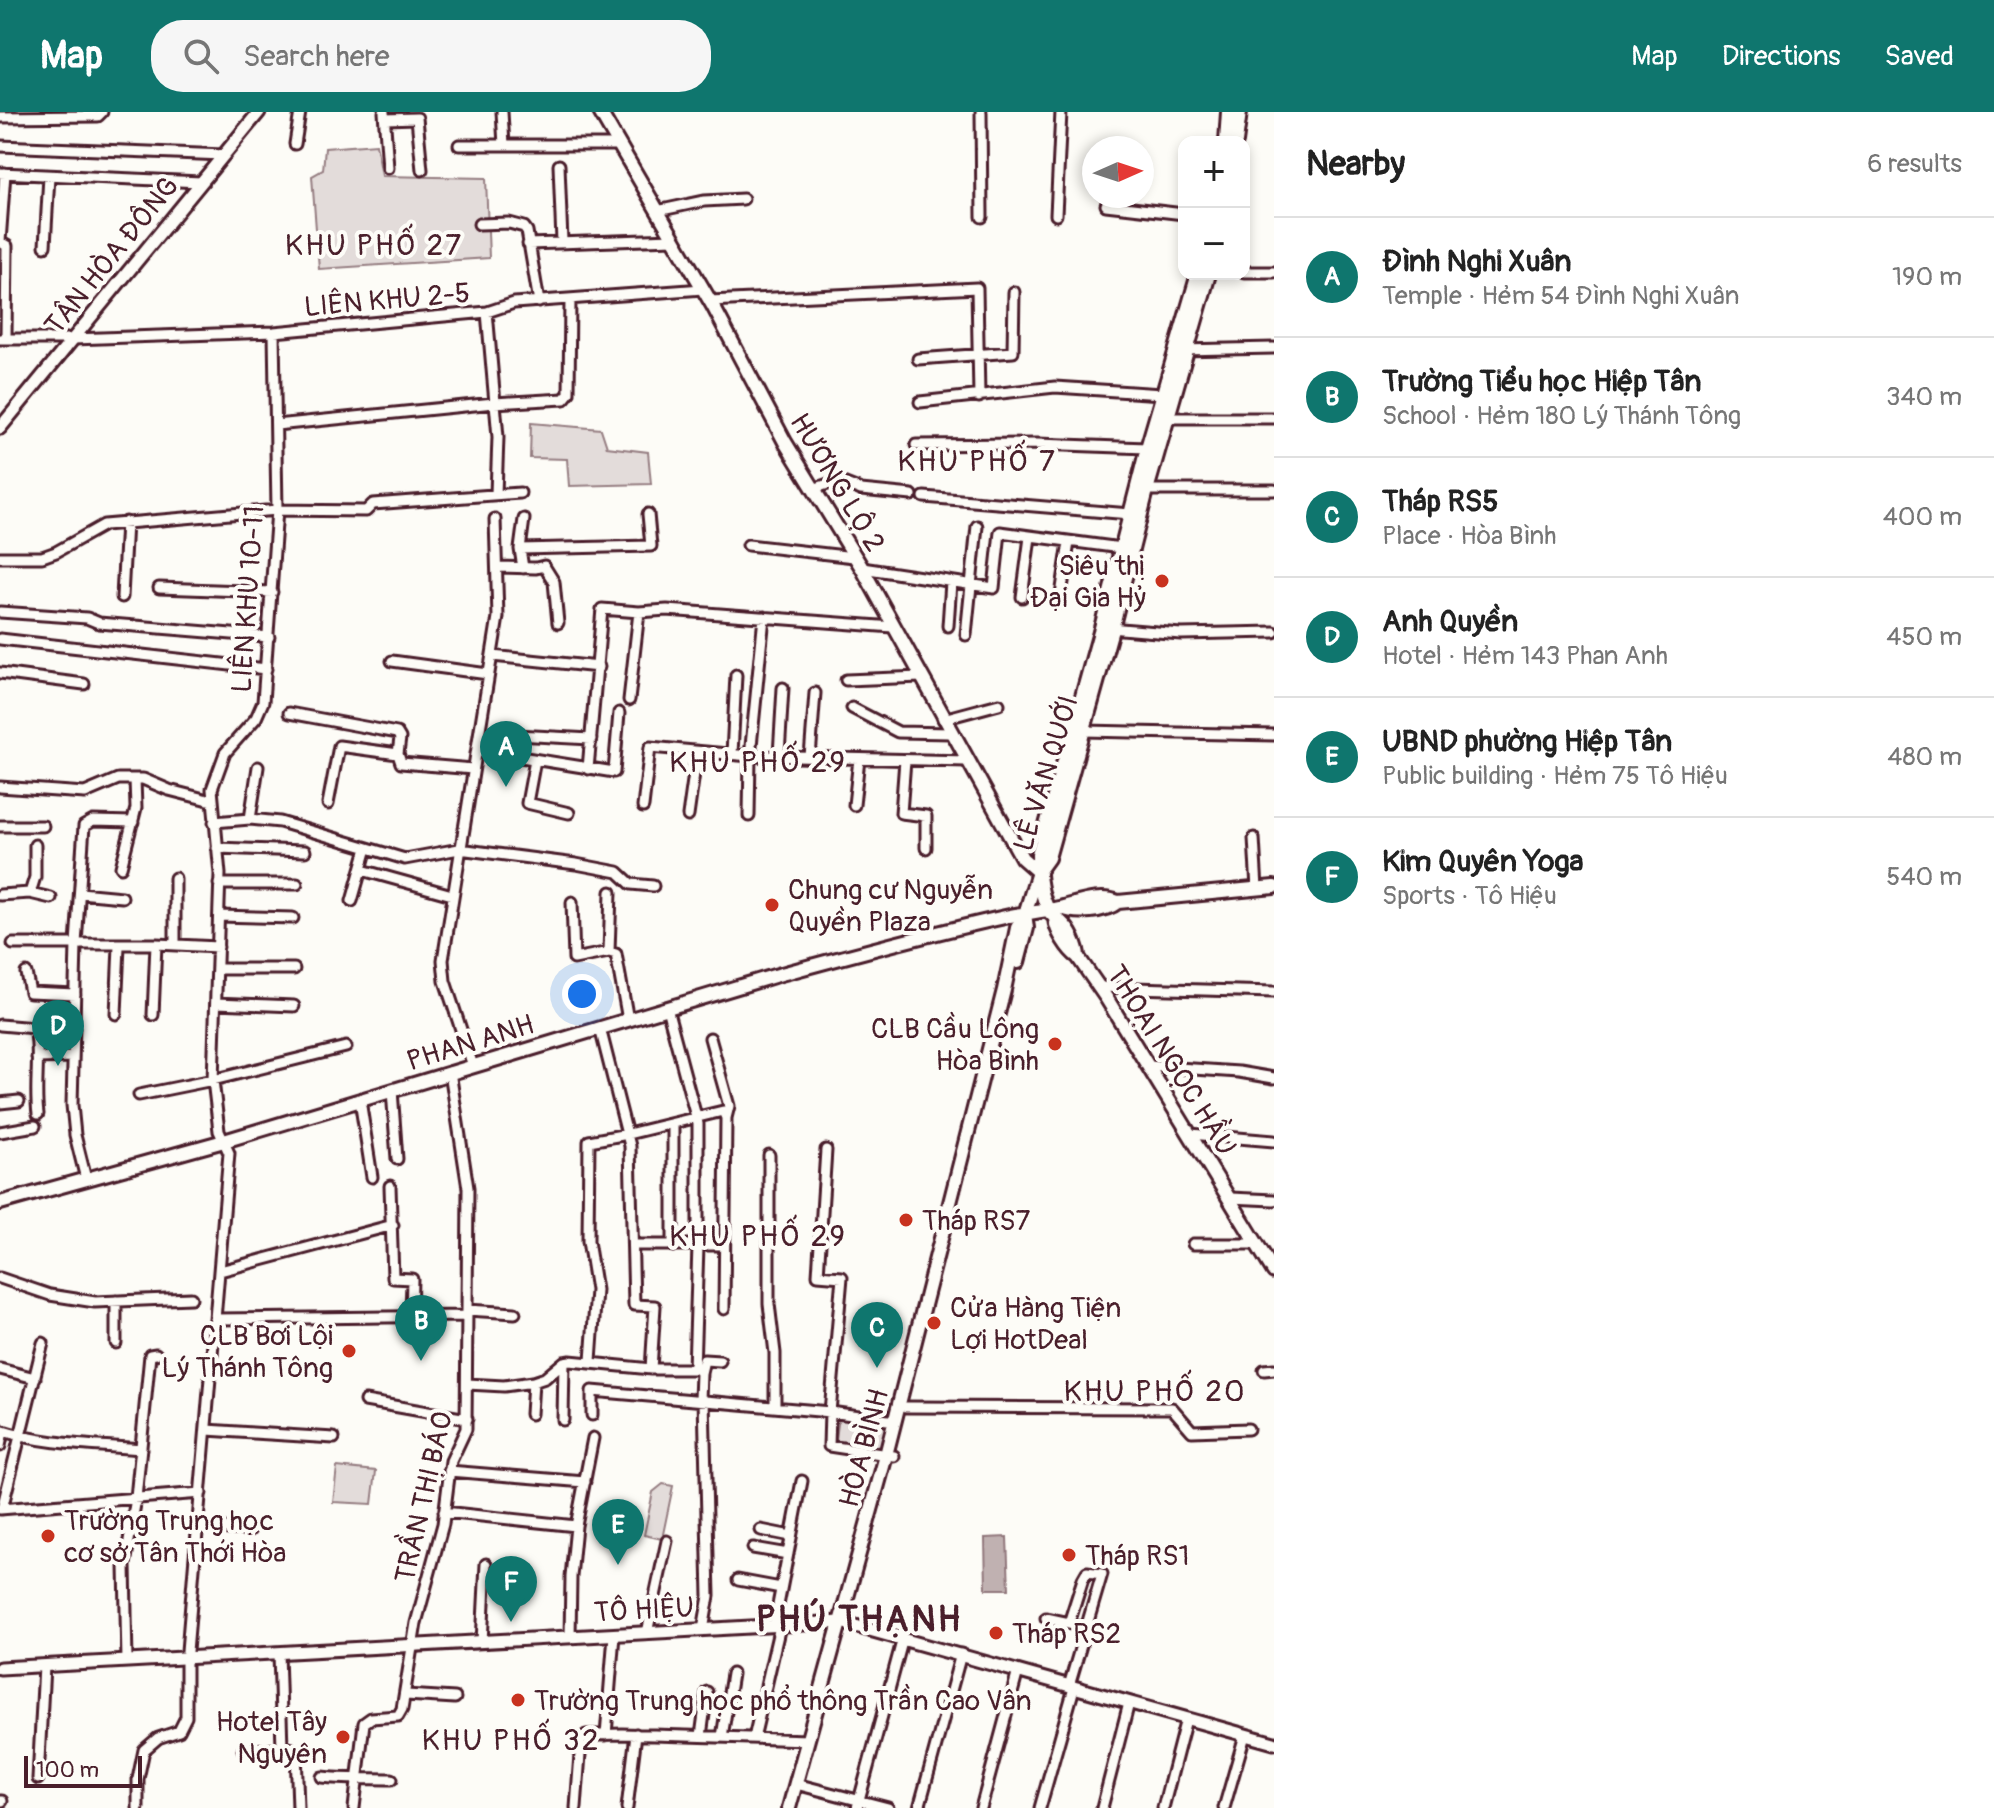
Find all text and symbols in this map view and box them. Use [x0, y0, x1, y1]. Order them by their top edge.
search box [151, 20, 711, 92]
text: Map [40, 32, 103, 80]
icon: search [179, 34, 223, 78]
text: Search here [243, 38, 390, 75]
text: Map [1631, 39, 1678, 74]
text: Directions [1722, 39, 1841, 74]
text: Saved [1885, 39, 1954, 74]
north arrow [1082, 136, 1154, 208]
map controls [1178, 136, 1250, 280]
button: + [1178, 136, 1250, 208]
text: Nearby [1306, 143, 1405, 186]
text: 6 results [1867, 148, 1962, 180]
street label: TÂN HÒA ĐÔNG [38, 170, 187, 342]
button: − [1178, 208, 1250, 280]
district label: KHU PHỐ 27 [285, 223, 463, 264]
text: Đình Nghi Xuân [1382, 243, 1572, 280]
text: A [1324, 261, 1340, 293]
text: 190 m [1892, 261, 1962, 293]
street label: LIÊN KHU 2-5 [303, 276, 472, 325]
text: Temple · Hẻm 54 Đình Nghi Xuân [1382, 280, 1740, 312]
text: Trường Tiểu học Hiệp Tân [1382, 363, 1701, 400]
text: B [1325, 381, 1339, 413]
text: 340 m [1886, 381, 1962, 413]
text: School · Hẻm 180 Lý Thánh Tông [1382, 400, 1741, 432]
street label: HƯƠNG LỘ 2 [782, 407, 892, 559]
district label: KHU PHỐ 7 [897, 439, 1057, 480]
text: Tháp RS5 [1382, 483, 1499, 520]
text: C [1324, 501, 1340, 533]
text: 400 m [1883, 501, 1962, 533]
street label: LIÊN KHU 10-11 [225, 504, 272, 694]
text: Place · Hòa Bình [1382, 520, 1556, 552]
place label: Siêu thị Đại Gia Hỷ [1030, 549, 1146, 616]
marker: Siêu thị Đại Gia Hỷ [1153, 572, 1171, 590]
text: Anh Quyền [1382, 603, 1518, 640]
text: D [1324, 621, 1340, 653]
text: 450 m [1886, 621, 1962, 653]
text: Hotel · Hẻm 143 Phan Anh [1382, 640, 1668, 672]
street label: LÊ VĂN QUỚI [1006, 691, 1087, 855]
pin: A [480, 721, 532, 787]
text: UBND phường Hiệp Tân [1382, 723, 1672, 760]
district label: KHU PHỐ 29 [669, 740, 847, 781]
text: E [1325, 741, 1339, 773]
text: 480 m [1887, 741, 1962, 773]
text: Public building · Hẻm 75 Tô Hiệu [1382, 760, 1728, 792]
text: Kim Quyên Yoga [1382, 843, 1583, 880]
text: F [1324, 861, 1340, 893]
text: 540 m [1886, 861, 1962, 893]
place label: Chung cư Nguyễn Quyền Plaza [788, 873, 993, 940]
text: Sports · Tô Hiệu [1382, 880, 1557, 912]
marker: Chung cư Nguyễn Quyền Plaza [763, 896, 781, 914]
street label: THOẠI NGỌC HẦU [1098, 957, 1246, 1163]
your location [562, 974, 602, 1014]
pin: D [32, 1000, 84, 1066]
street label: PHAN ANH [403, 1008, 538, 1079]
place label: CLB Cầu Lông Hòa Bình [871, 1011, 1039, 1079]
marker: CLB Cầu Lông Hòa Bình [1046, 1035, 1064, 1053]
place label: Tháp RS7 [922, 1204, 1031, 1239]
marker: Tháp RS7 [897, 1211, 915, 1229]
district label: KHU PHỐ 29 [669, 1214, 847, 1255]
place label: Cửa Hàng Tiện Lợi HotDeal [950, 1291, 1121, 1358]
pin: B [395, 1295, 447, 1361]
pin: C [851, 1302, 903, 1368]
marker: Cửa Hàng Tiện Lợi HotDeal [925, 1314, 943, 1332]
place label: CLB Bơi Lội Lý Thánh Tông [162, 1319, 333, 1386]
marker: CLB Bơi Lội Lý Thánh Tông [340, 1342, 358, 1360]
district label: KHU PHỐ 20 [1064, 1369, 1247, 1410]
street label: HÒA BÌNH [832, 1385, 897, 1511]
street label: TRẦN THỊ BÁO [385, 1408, 461, 1586]
pin: E [592, 1499, 644, 1565]
place label: Trường Trung học cơ sở Tân Thới Hòa [64, 1504, 286, 1571]
marker: Trường Trung học cơ sở Tân Thới Hòa [39, 1527, 57, 1545]
place label: Tháp RS1 [1085, 1539, 1190, 1574]
marker: Tháp RS1 [1060, 1546, 1078, 1564]
pin: F [485, 1556, 537, 1622]
street label: TÔ HIỆU [593, 1590, 695, 1631]
district label: PHÚ THẠNH [756, 1597, 962, 1642]
place label: Tháp RS2 [1012, 1617, 1121, 1652]
marker: Tháp RS2 [987, 1624, 1005, 1642]
place label: Trường Trung học phổ thông Trần Cao Vân [534, 1683, 1032, 1719]
marker: Trường Trung học phổ thông Trần Cao Vân [509, 1691, 527, 1709]
place label: Hotel Tây Nguyên [216, 1705, 327, 1772]
district label: KHU PHỐ 32 [421, 1718, 601, 1759]
marker: Hotel Tây Nguyên [334, 1728, 352, 1746]
scale bar [24, 1752, 142, 1788]
text: 100 m [36, 1756, 99, 1784]

